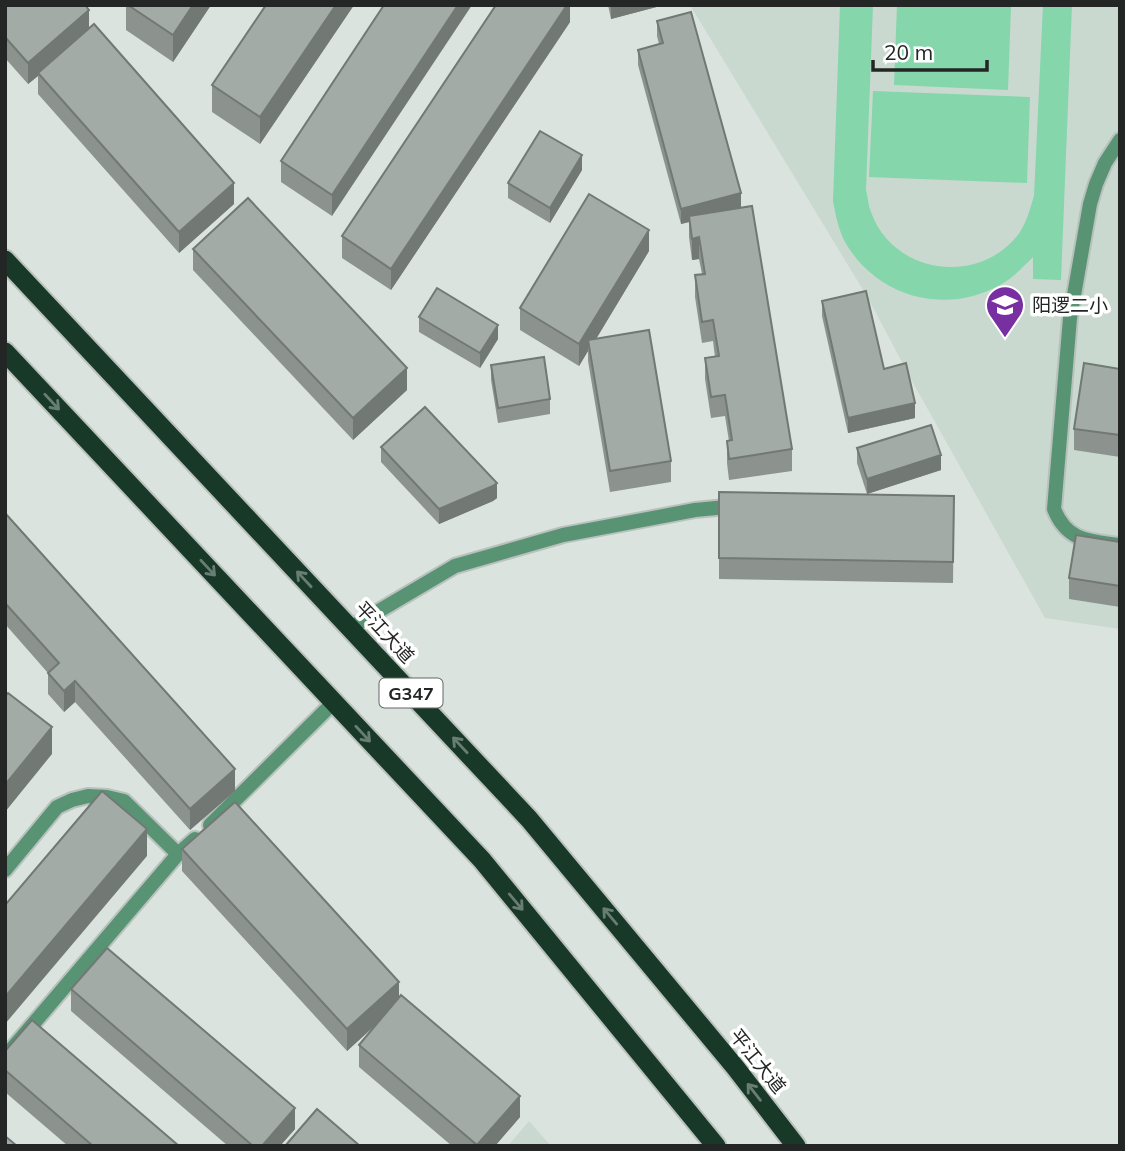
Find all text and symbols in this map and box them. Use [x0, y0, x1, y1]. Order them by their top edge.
scale bar [873, 28, 987, 72]
text: 20 m [884, 39, 933, 65]
school or university icon: 阳逻二小 [984, 284, 1026, 339]
place label: 阳逻二小 [1032, 293, 1108, 317]
one-way arrow [44, 393, 60, 411]
one-way arrow [199, 559, 216, 576]
one-way arrow [296, 571, 313, 588]
street label: 平江大道 [350, 596, 420, 668]
road number: G347 [380, 678, 442, 708]
one-way arrow [355, 725, 372, 742]
one-way arrow [451, 737, 468, 754]
one-way arrow [509, 893, 524, 911]
one-way arrow [602, 907, 618, 925]
street label: 平江大道 [725, 1024, 791, 1098]
one-way arrow [746, 1083, 761, 1102]

